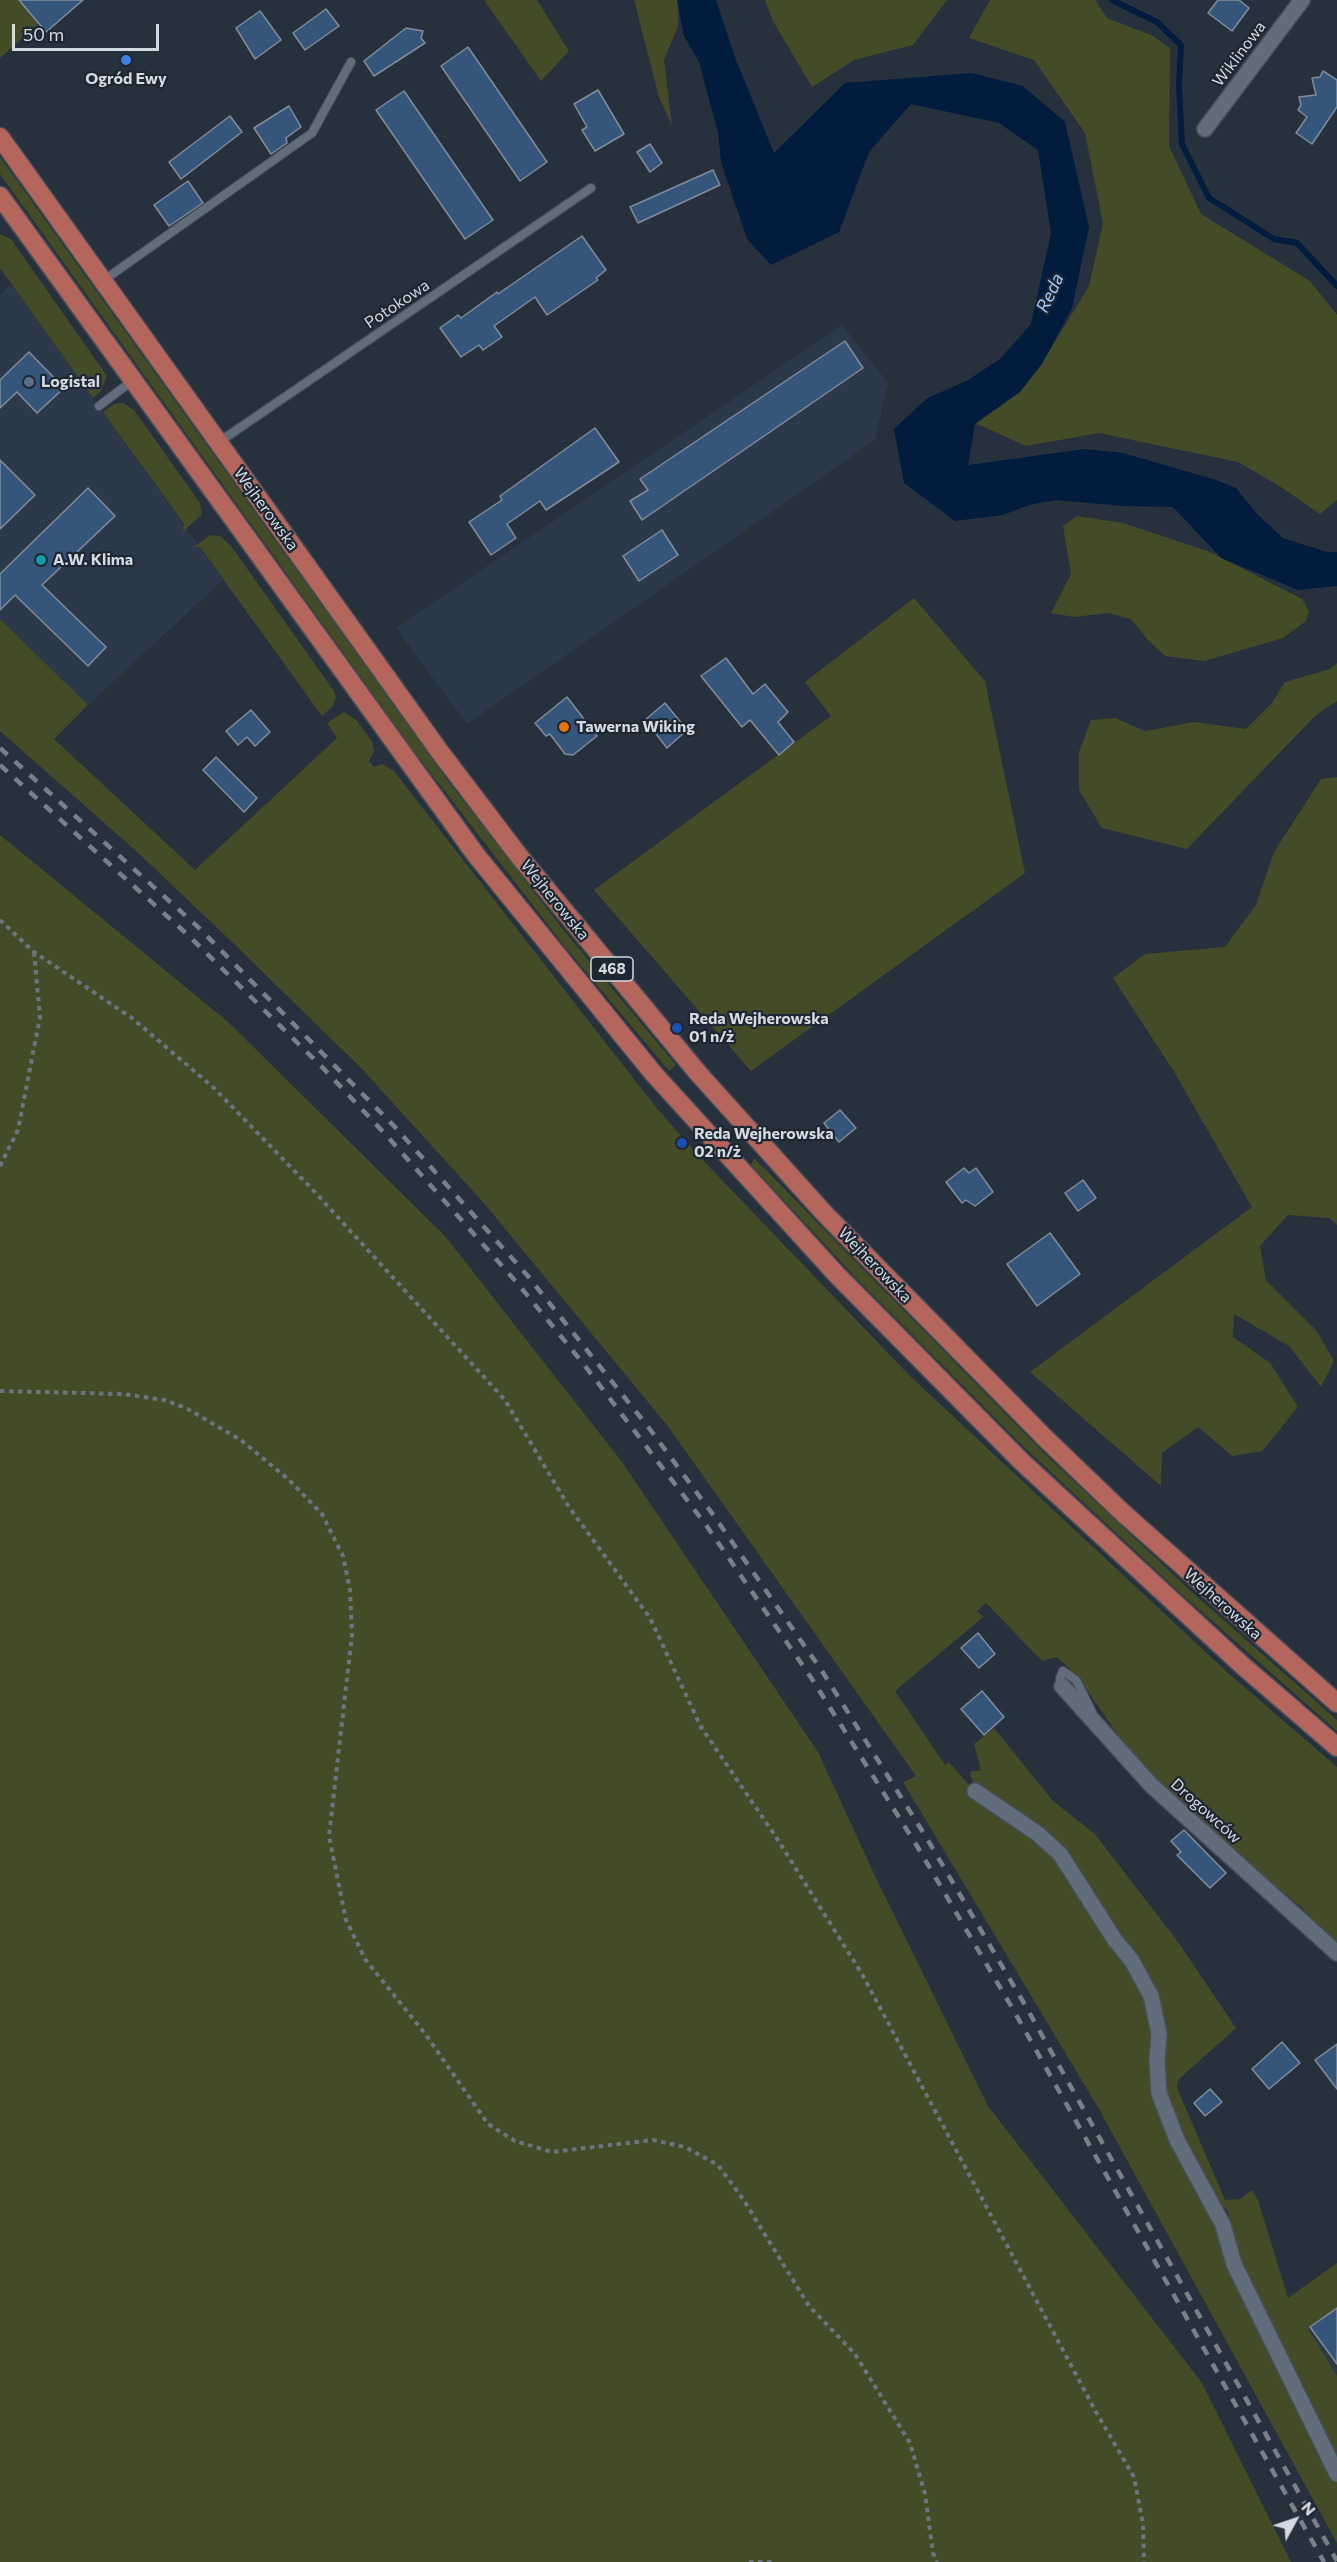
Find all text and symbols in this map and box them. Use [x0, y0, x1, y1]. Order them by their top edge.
scale bar [15, 12, 162, 50]
street label: Wiklinowa [1208, 18, 1270, 90]
text: 50 m [23, 23, 64, 45]
marker: Ogród Ewy [119, 53, 133, 67]
place label: Ogród Ewy [85, 69, 167, 89]
water label: Reda [1032, 270, 1068, 316]
street label: Potokowa [361, 275, 433, 333]
place label: Logistal [41, 372, 100, 392]
marker: Logistal [22, 375, 36, 389]
street label: Wejherowska [229, 464, 303, 554]
place label: A.W. Klima [53, 550, 133, 570]
marker: A.W. Klima [34, 553, 48, 567]
place label: Tawerna Wiking [576, 717, 695, 737]
marker: Tawerna Wiking [557, 720, 571, 734]
street label: Wejherowska [517, 856, 593, 944]
road number: 468 [591, 957, 633, 981]
place label: Reda Wejherowska 01 n/ż [689, 1009, 829, 1047]
marker: Reda Wejherowska 01 n/ż [670, 1021, 684, 1035]
place label: Reda Wejherowska 02 n/ż [694, 1124, 834, 1162]
marker: Reda Wejherowska 02 n/ż [675, 1136, 689, 1150]
street label: Wejherowska [834, 1223, 916, 1307]
street label: Wejherowska [1180, 1564, 1266, 1644]
street label: Drogowców [1167, 1775, 1245, 1847]
north arrow [1265, 2490, 1325, 2550]
text: N [1298, 2497, 1320, 2519]

